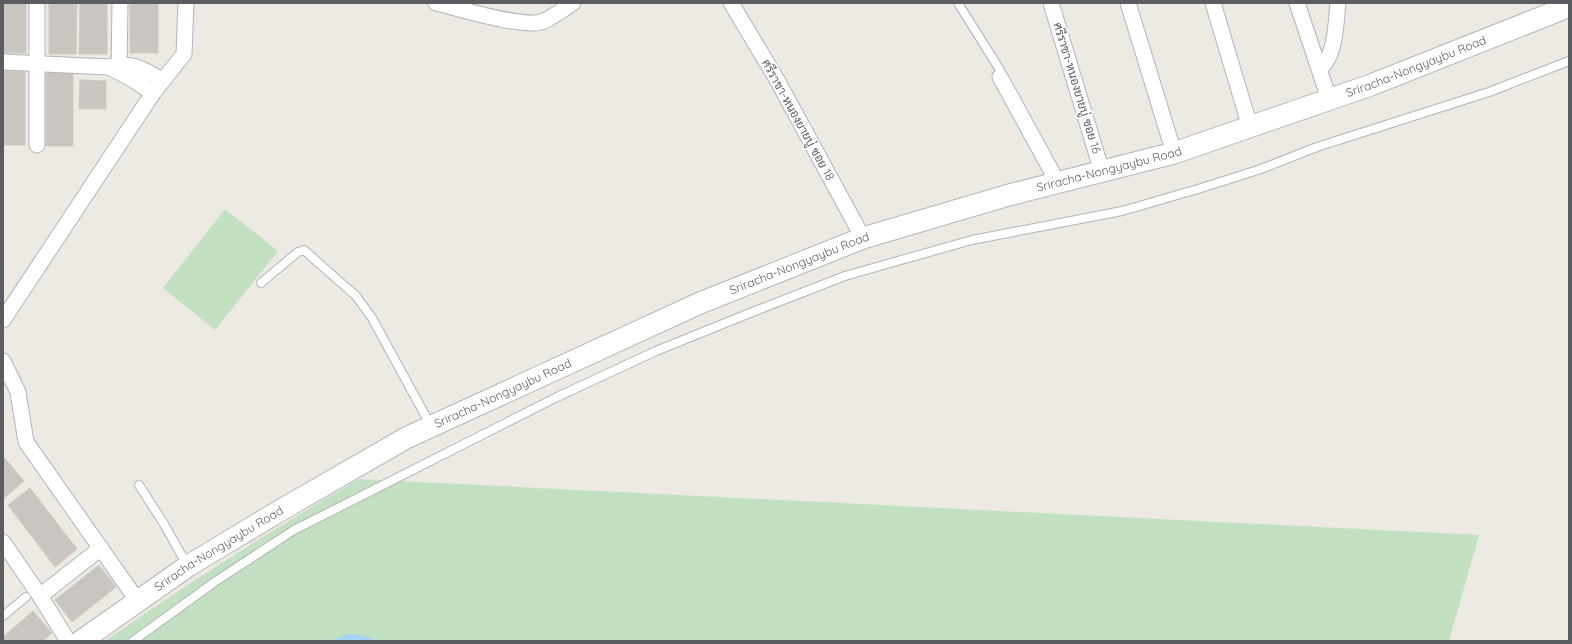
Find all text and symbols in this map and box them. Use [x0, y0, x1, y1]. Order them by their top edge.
street label: ศรีราชา-หนองยายบู่ ซอย 16 [1049, 21, 1105, 156]
street label: Sriracha-Nongyaybu Road [1344, 32, 1488, 100]
street label: ศรีราชา-หนองยายบู่ ซอย 18 [758, 57, 838, 183]
street label: Sriracha-Nongyaybu Road [1035, 143, 1184, 195]
street label: Sriracha-Nongyaybu Road [727, 229, 871, 298]
street label: Sriracha-Nongyaybu Road [432, 355, 574, 431]
street label: Sriracha-Nongyaybu Road [151, 502, 286, 594]

